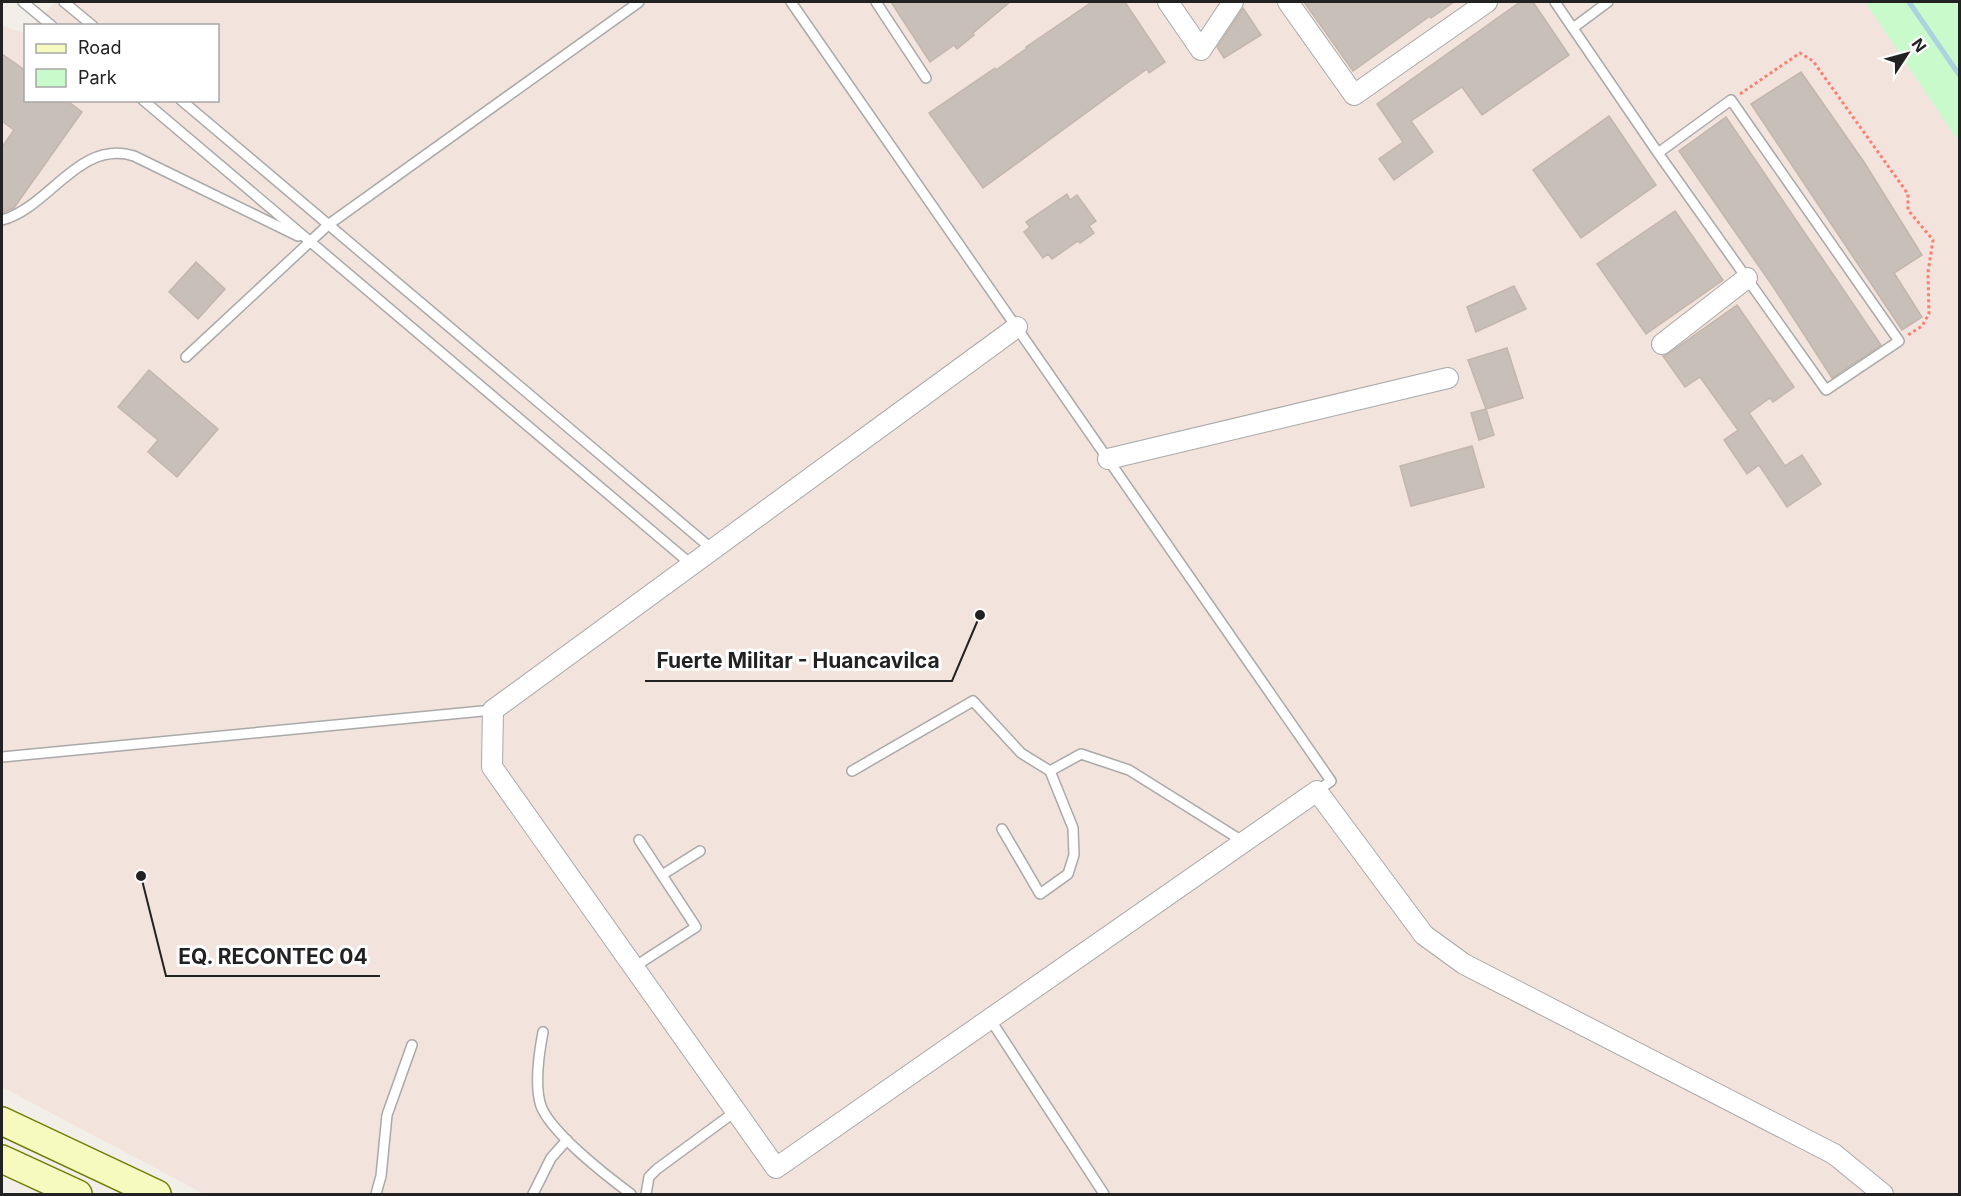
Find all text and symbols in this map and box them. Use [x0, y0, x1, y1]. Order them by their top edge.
legend [24, 24, 219, 102]
north arrow [1877, 24, 1937, 84]
text: N [1907, 34, 1931, 56]
text: Road [78, 37, 121, 58]
text: Park [78, 67, 117, 88]
callout: Fuerte Militar - Huancavilca [645, 642, 952, 681]
text: Fuerte Militar - Huancavilca [656, 648, 940, 673]
callout: EQ. RECONTEC 04 [166, 937, 380, 976]
text: EQ. RECONTEC 04 [178, 944, 368, 969]

